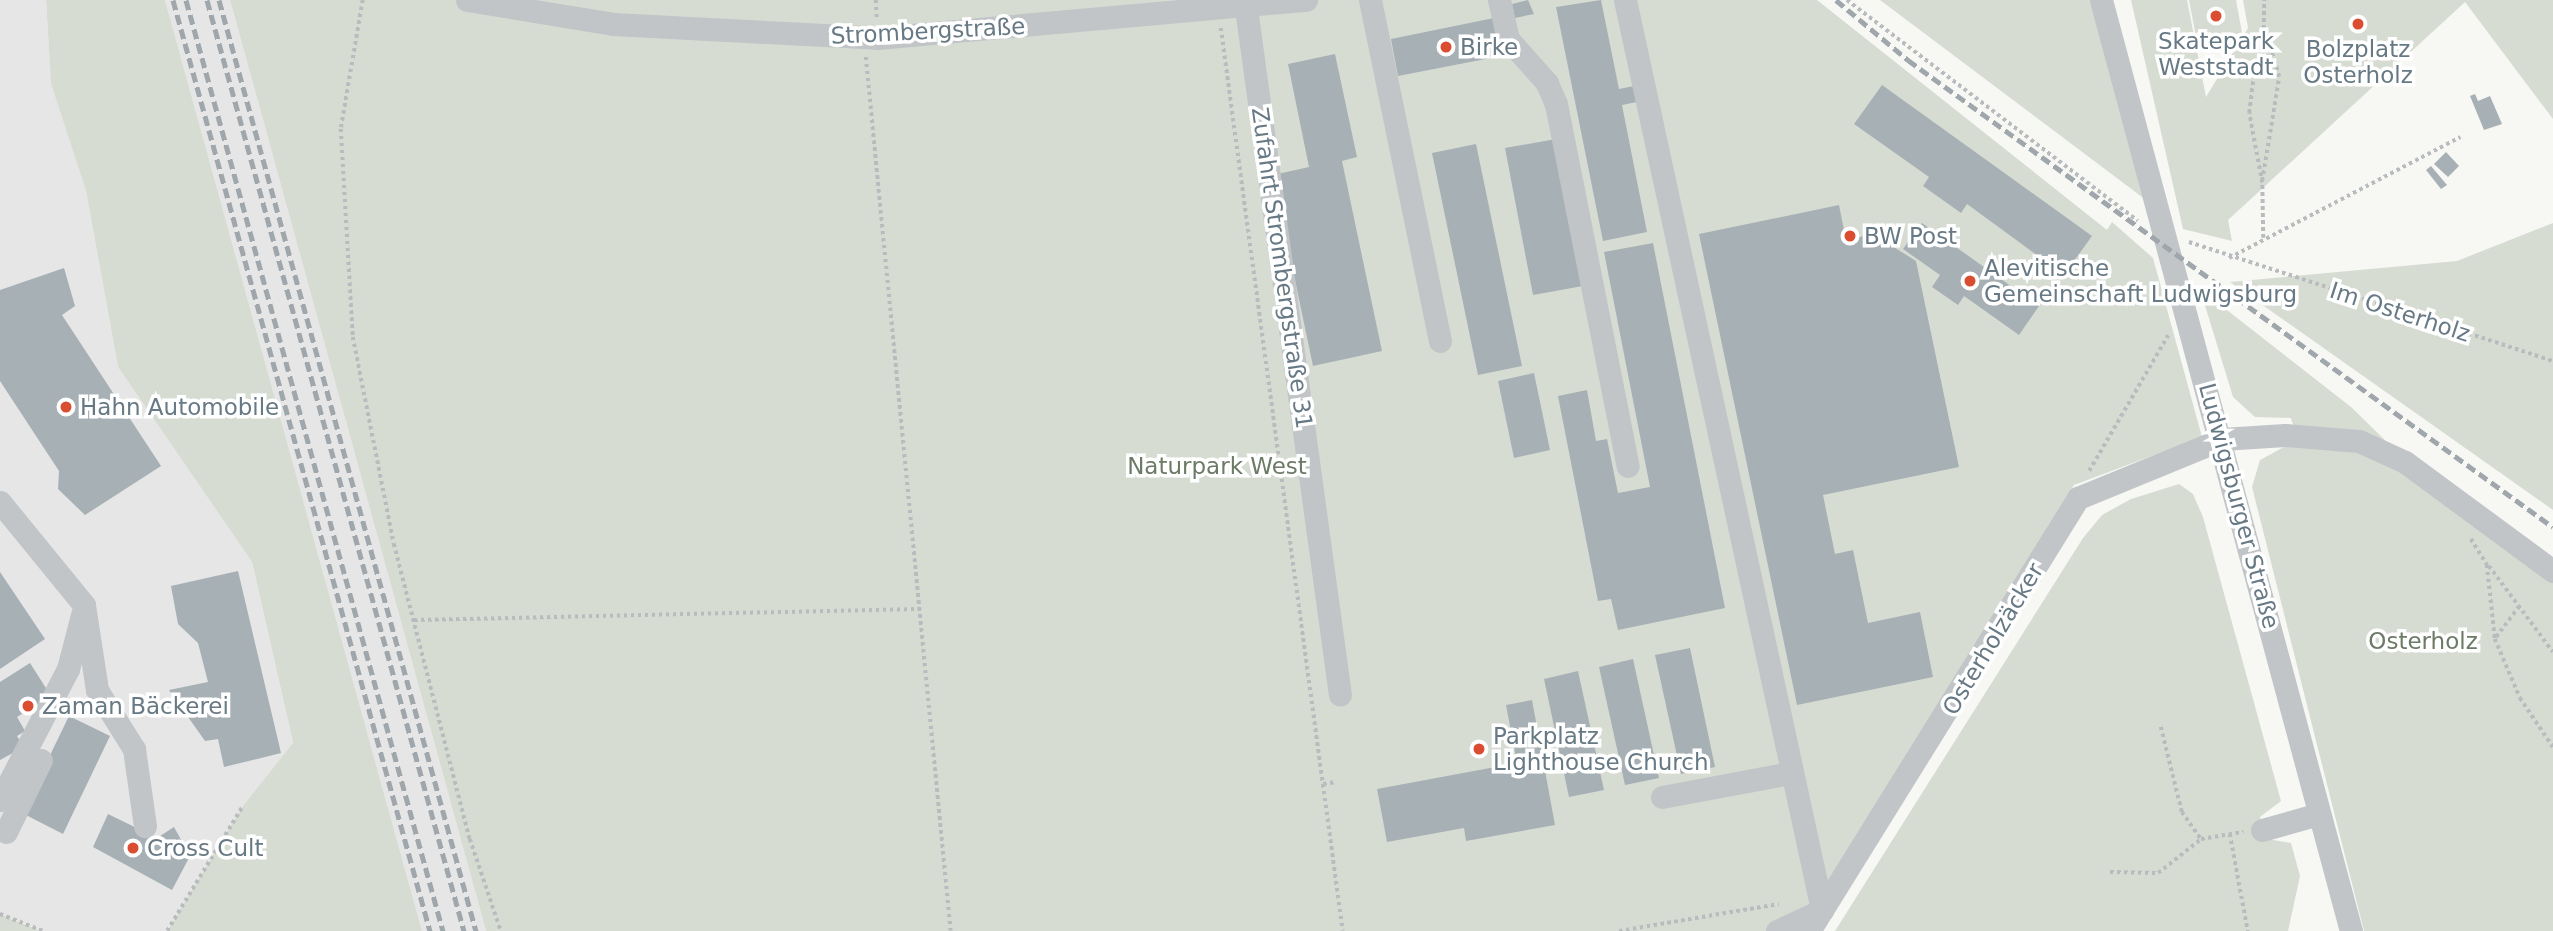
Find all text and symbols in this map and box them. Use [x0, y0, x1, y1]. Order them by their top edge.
marker: Skatepark Weststadt [2208, 8, 2224, 24]
street label: Strombergstraße [830, 12, 1026, 50]
marker: Bolzplatz Osterholz [2350, 16, 2366, 32]
place label: Skatepark Weststadt [2158, 27, 2274, 81]
place label: Birke [1460, 33, 1518, 61]
place label: Bolzplatz Osterholz [2303, 35, 2413, 89]
marker: Birke [1438, 39, 1454, 55]
street label: Zufahrt Strombergstraße 31 [1246, 106, 1318, 430]
place label: BW Post [1864, 222, 1957, 250]
marker: BW Post [1842, 228, 1858, 244]
place label: Alevitische Gemeinschaft Ludwigsburg [1984, 254, 2297, 308]
marker: Alevitische Gemeinschaft Ludwigsburg [1962, 273, 1978, 289]
street label: Im Osterholz [2326, 276, 2474, 348]
street label: Ludwigsburger Straße [2193, 380, 2285, 632]
place label: Hahn Automobile [80, 393, 279, 421]
marker: Hahn Automobile [58, 399, 74, 415]
park label: Naturpark West [1127, 452, 1307, 480]
street label: Osterholzäcker [1937, 558, 2049, 720]
park label: Osterholz [2368, 627, 2478, 655]
place label: Zaman Bäckerei [42, 692, 229, 720]
marker: Zaman Bäckerei [20, 698, 36, 714]
place label: Parkplatz Lighthouse Church [1493, 722, 1708, 776]
marker: Parkplatz Lighthouse Church [1471, 741, 1487, 757]
place label: Cross Cult [147, 834, 263, 862]
marker: Cross Cult [125, 840, 141, 856]

